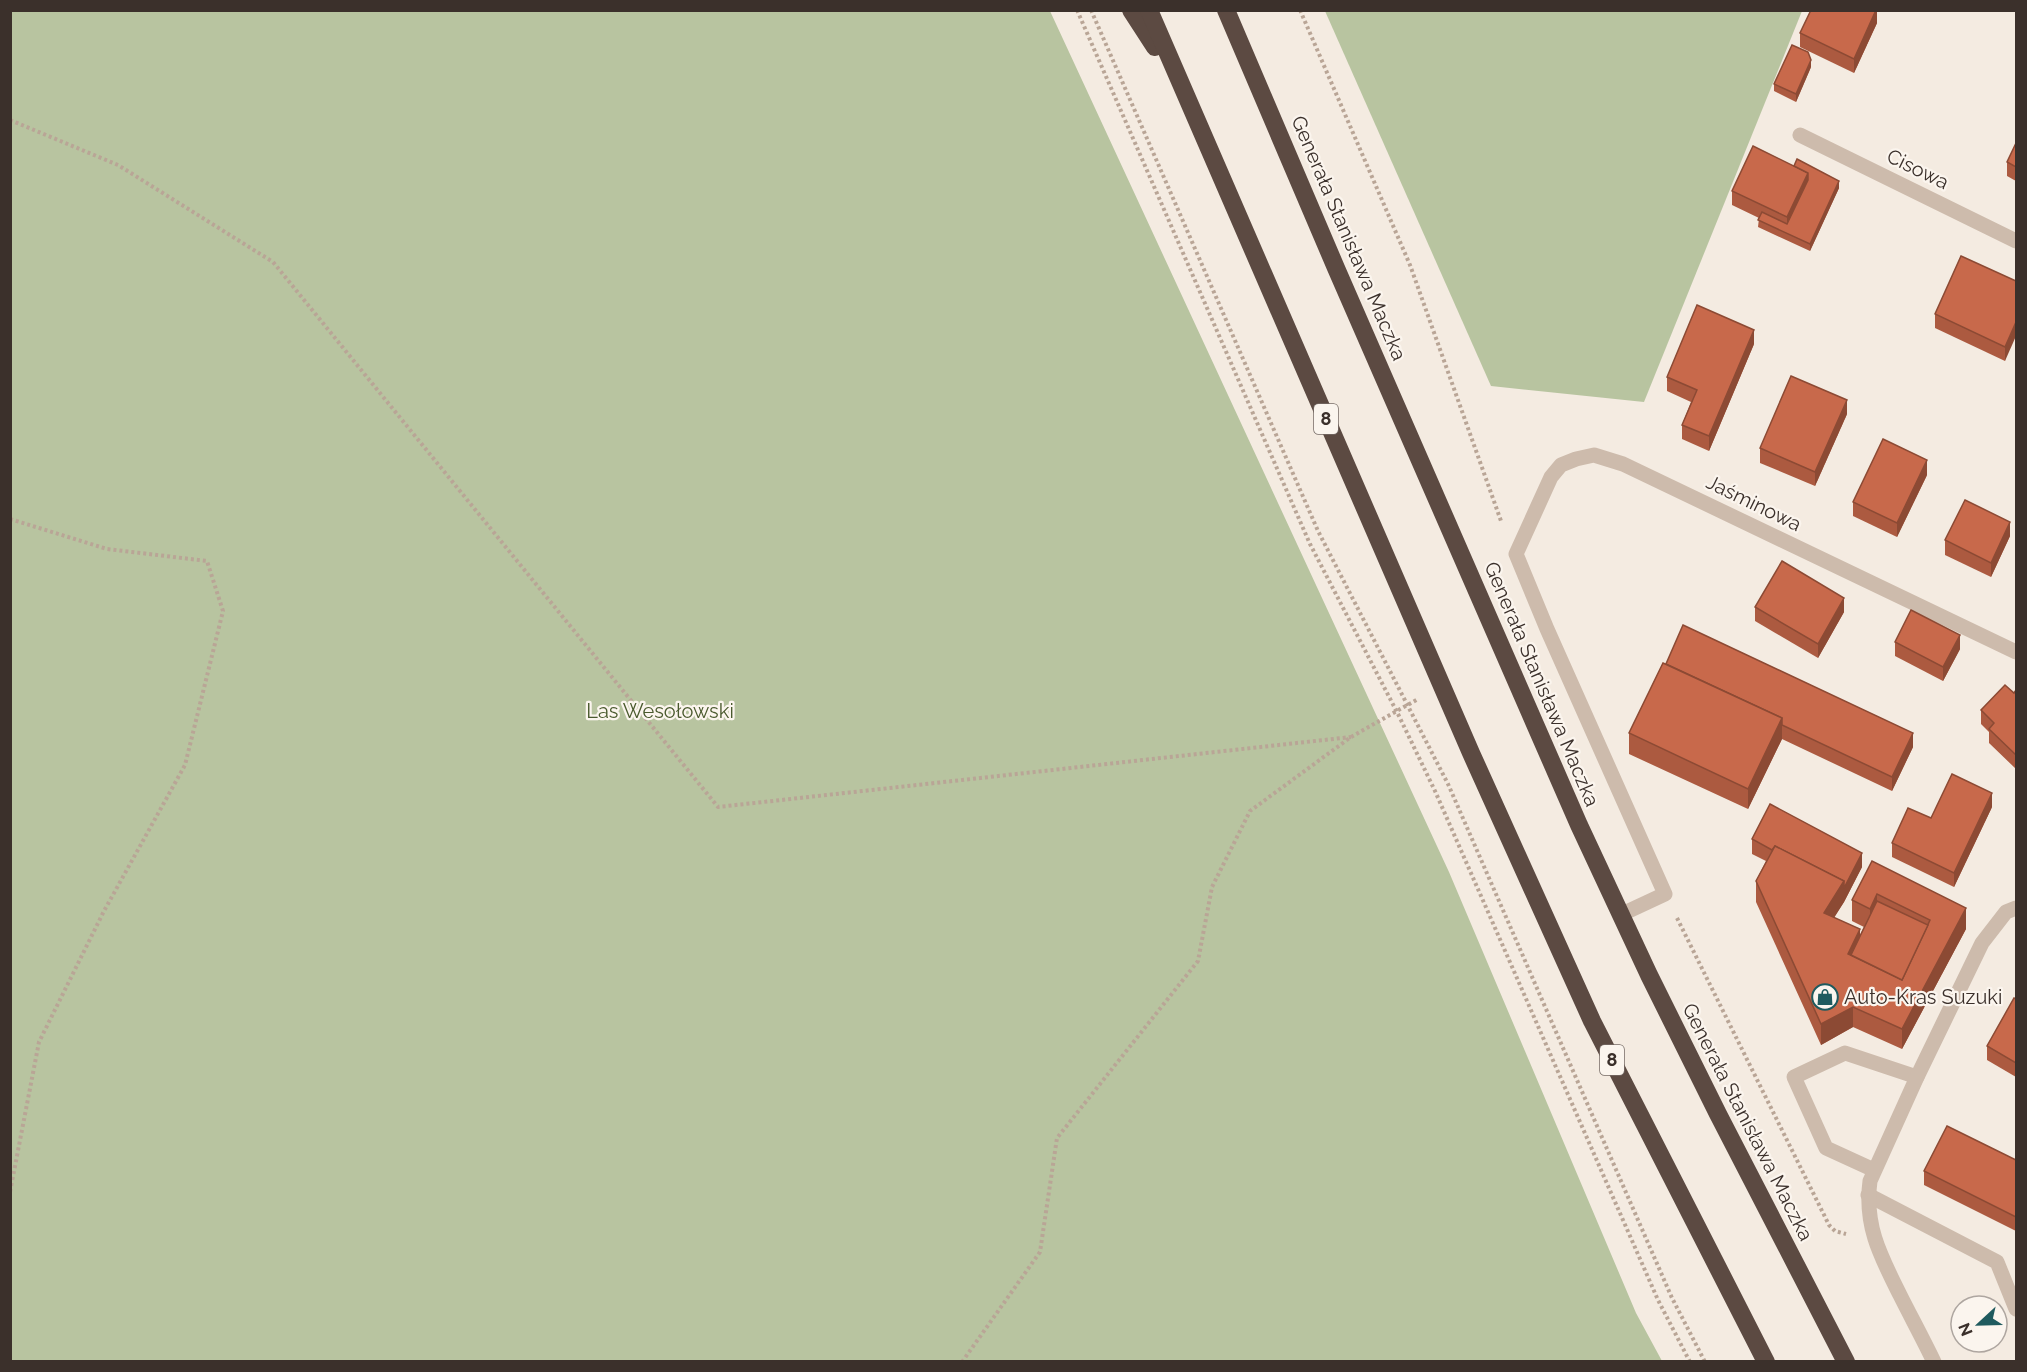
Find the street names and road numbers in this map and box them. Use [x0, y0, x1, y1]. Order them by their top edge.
street label: Generała Stanisława Maczka [1286, 112, 1412, 364]
street label: Cisowa [1883, 144, 1953, 194]
road number: 8 [1314, 404, 1338, 434]
street label: Jaśminowa [1703, 470, 1805, 536]
street label: Generała Stanisława Maczka [1479, 558, 1605, 810]
street label: Generała Stanisława Maczka [1678, 999, 1818, 1245]
road number: 8 [1600, 1045, 1624, 1075]

